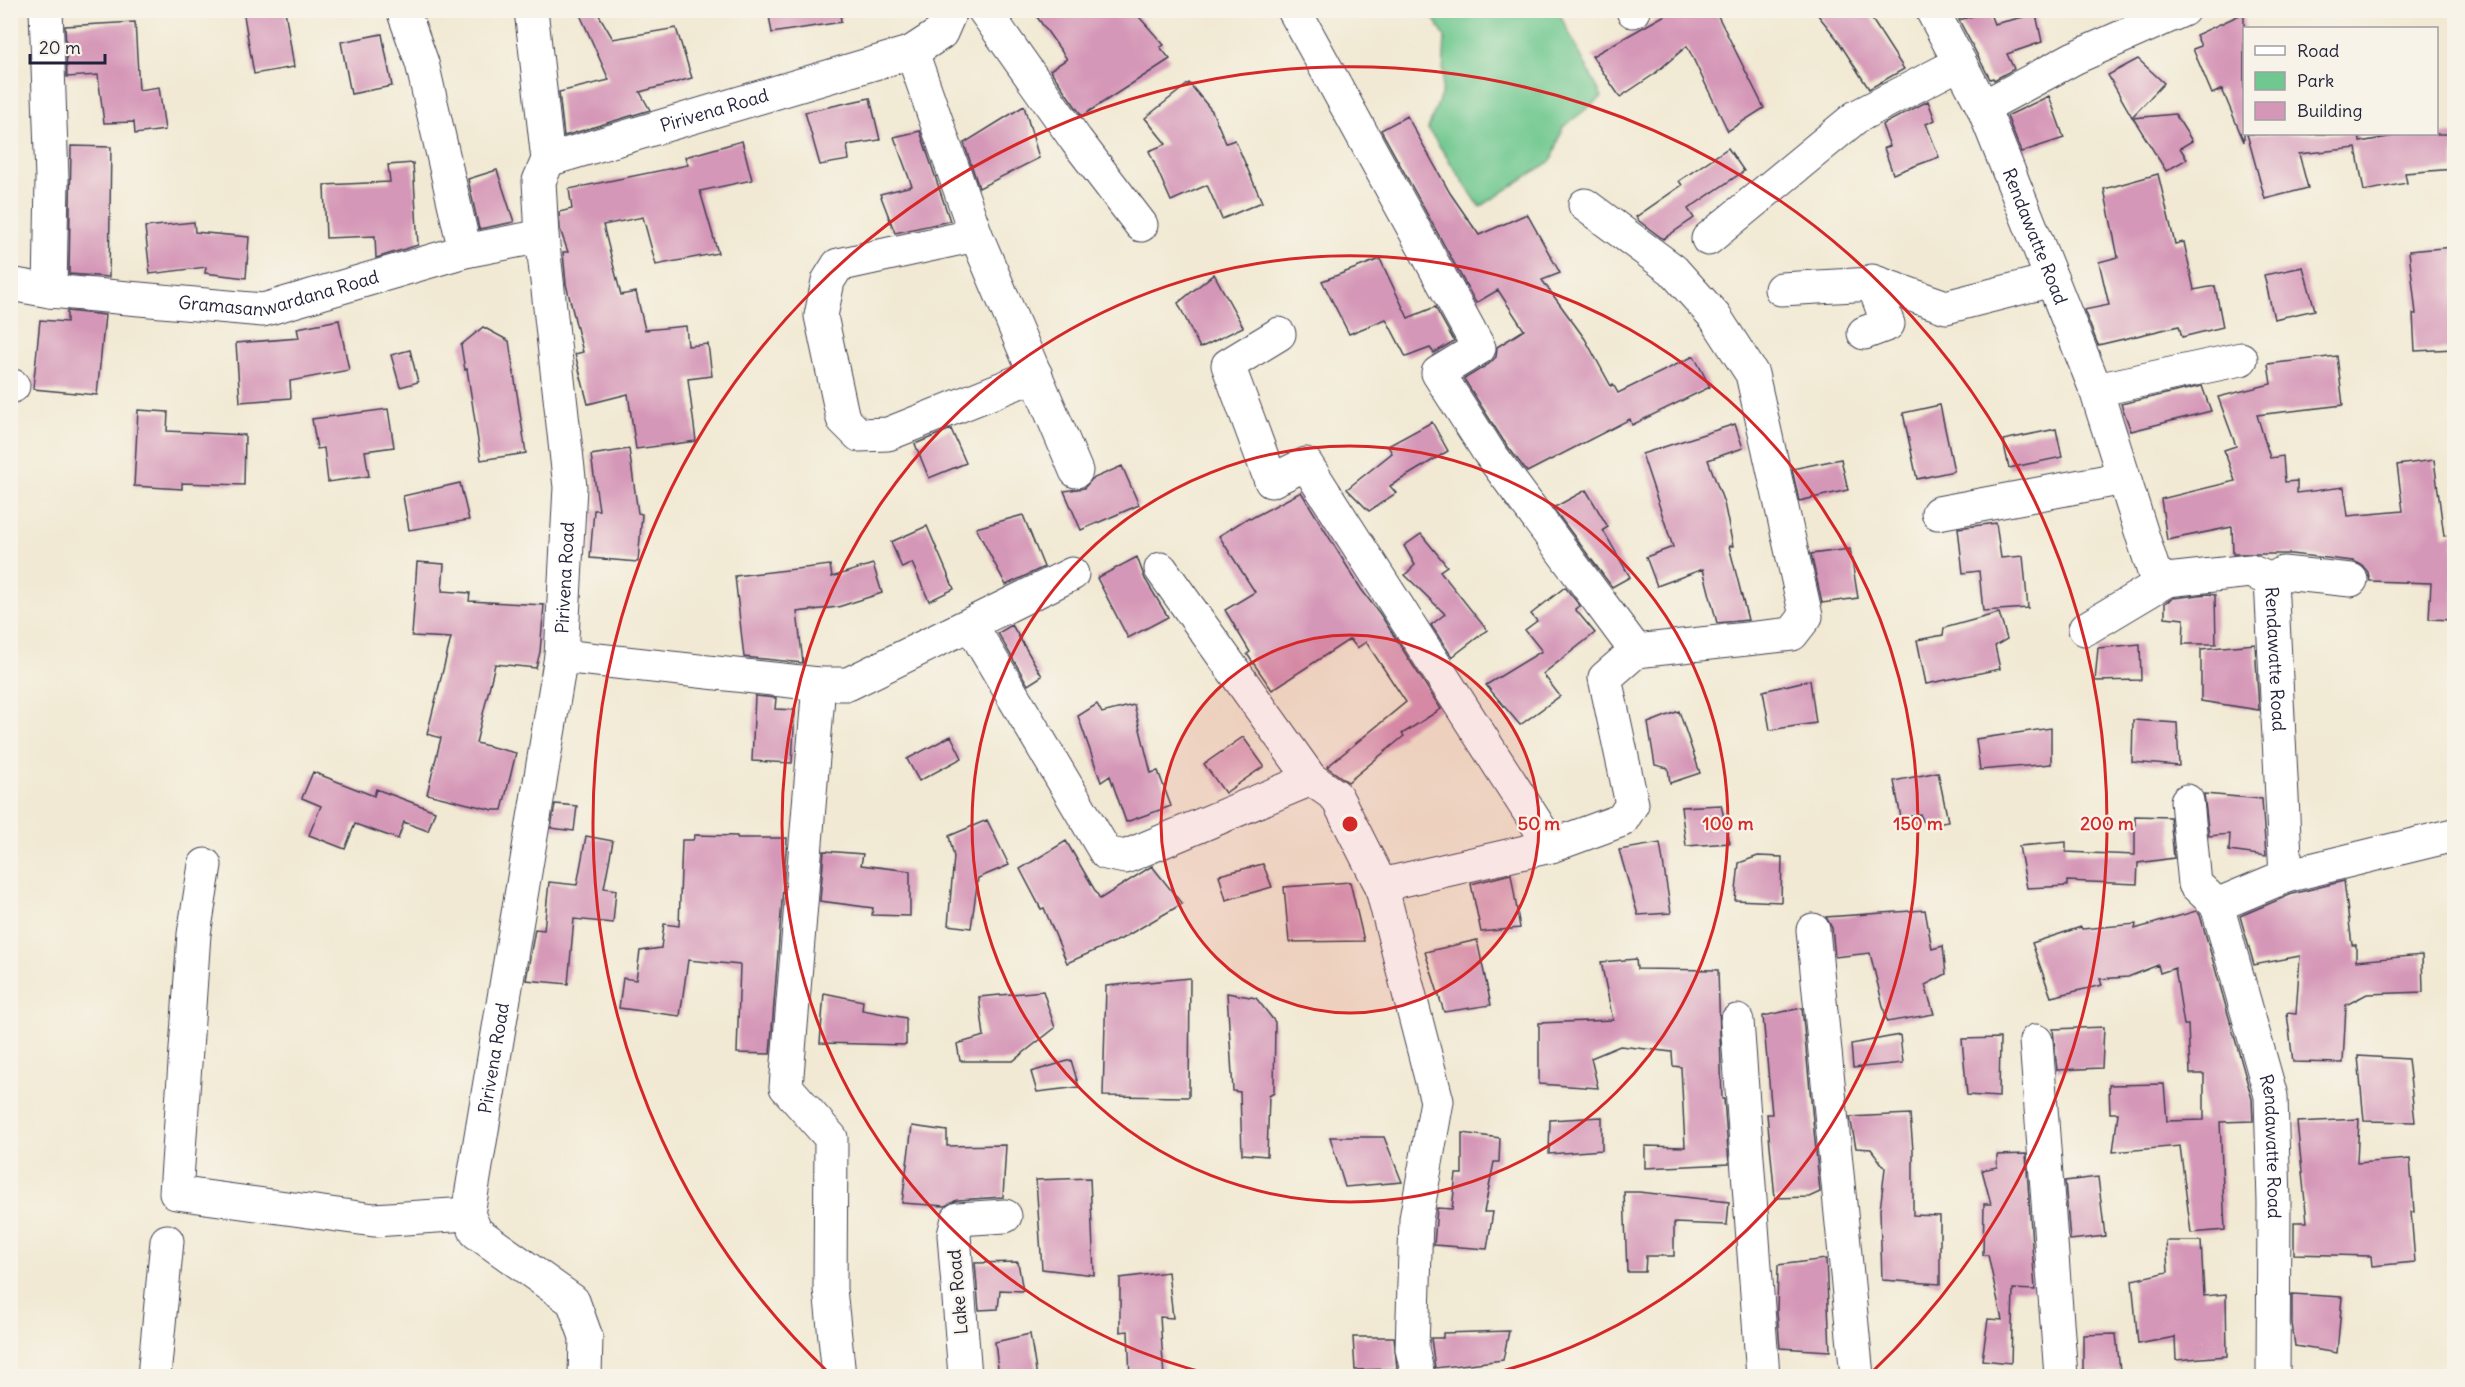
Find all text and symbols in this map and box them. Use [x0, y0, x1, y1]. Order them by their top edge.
scale bar [30, 27, 105, 65]
legend [2243, 27, 2438, 135]
text: 20 m [39, 36, 81, 59]
text: Road [2297, 39, 2340, 62]
text: Park [2297, 69, 2334, 92]
street label: Pirivena Road [657, 83, 772, 137]
text: Building [2297, 99, 2362, 122]
street label: Rendawatte Road [1998, 165, 2073, 308]
street label: Gramasanwardana Road [177, 265, 382, 321]
street label: Pirivena Road [550, 521, 579, 634]
street label: Rendawatte Road [2260, 586, 2291, 732]
text: 50 m [1518, 812, 1560, 835]
text: 100 m [1703, 812, 1754, 835]
text: 150 m [1893, 812, 1943, 835]
text: 200 m [2080, 812, 2134, 835]
centre of rings [1340, 814, 1360, 834]
street label: Pirivena Road [473, 1001, 514, 1115]
street label: Rendawatte Road [2254, 1072, 2286, 1219]
street label: Lake Road [942, 1248, 973, 1335]

